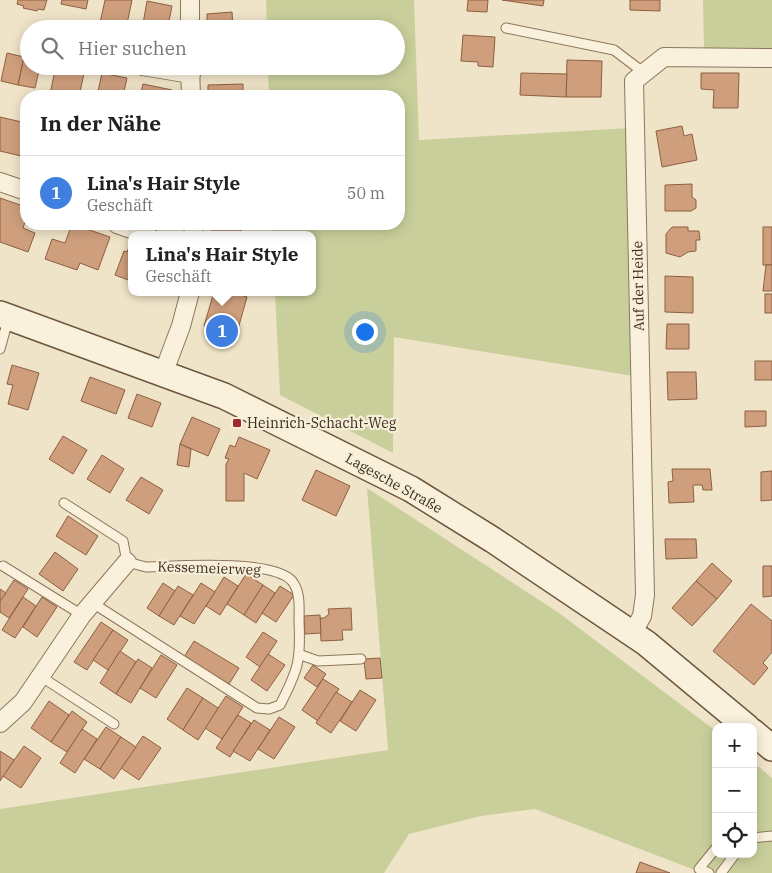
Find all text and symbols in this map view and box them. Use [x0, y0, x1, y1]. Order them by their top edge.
search box [20, 20, 405, 75]
icon: search [38, 34, 66, 62]
text: Hier suchen [78, 36, 187, 60]
text: In der Nähe [40, 109, 161, 137]
text: Lina's Hair Style [87, 171, 240, 195]
text: 1 [51, 183, 61, 203]
text: 50 m [347, 183, 385, 203]
text: Geschäft [87, 195, 153, 215]
popup [128, 231, 316, 296]
street label: Auf der Heide [628, 241, 648, 331]
text: Lina's Hair Style [145, 242, 299, 266]
text: Geschäft [145, 266, 211, 286]
pin: 1 [206, 312, 238, 350]
your location [352, 319, 378, 345]
place label: Heinrich-Schacht-Weg [247, 414, 397, 432]
marker: Heinrich-Schacht-Weg [231, 417, 243, 429]
street label: Lagesche Straße [342, 449, 446, 517]
street label: Kessemeierweg [157, 557, 261, 579]
map controls [712, 723, 757, 858]
button: + [712, 723, 757, 768]
button: − [712, 768, 757, 813]
button: locate [712, 813, 757, 858]

